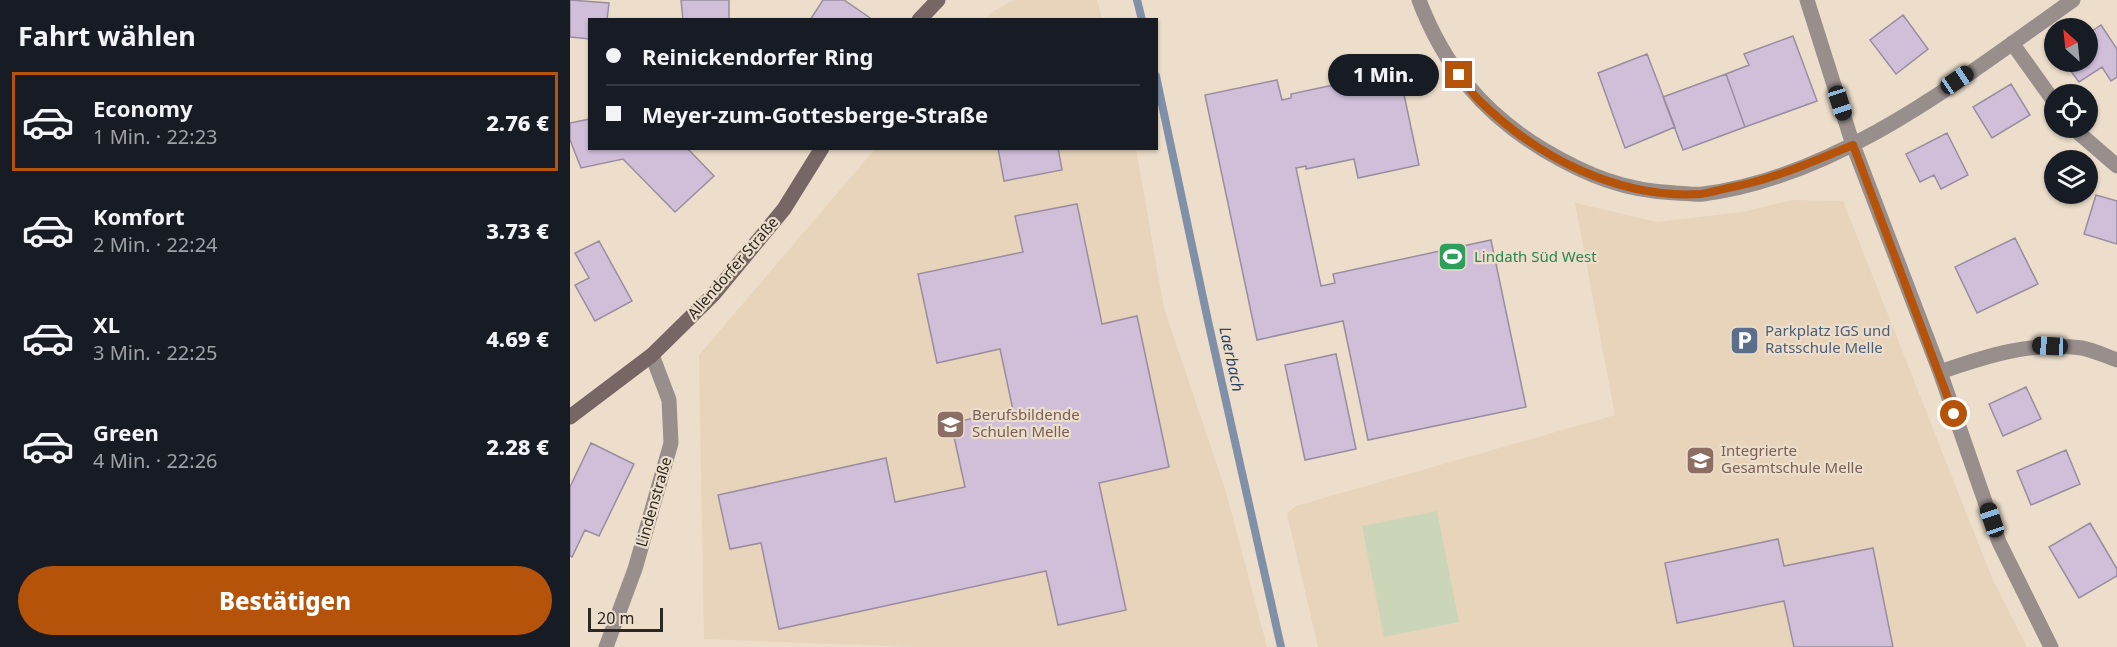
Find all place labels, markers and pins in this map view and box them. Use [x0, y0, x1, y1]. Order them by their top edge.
sports icon: Lindath Süd West [1437, 241, 1469, 273]
place label: Lindath Süd West [1474, 246, 1597, 266]
place label: Parkplatz IGS und Ratsschule Melle [1765, 320, 1890, 357]
parking icon: Parkplatz IGS und Ratsschule Melle [1728, 324, 1760, 356]
place label: Berufsbildende Schulen Melle [972, 404, 1080, 441]
school or university icon: Berufsbildende Schulen Melle [935, 408, 967, 440]
place label: Integrierte Gesamtschule Melle [1721, 440, 1863, 477]
school or university icon: Integrierte Gesamtschule Melle [1684, 444, 1716, 476]

